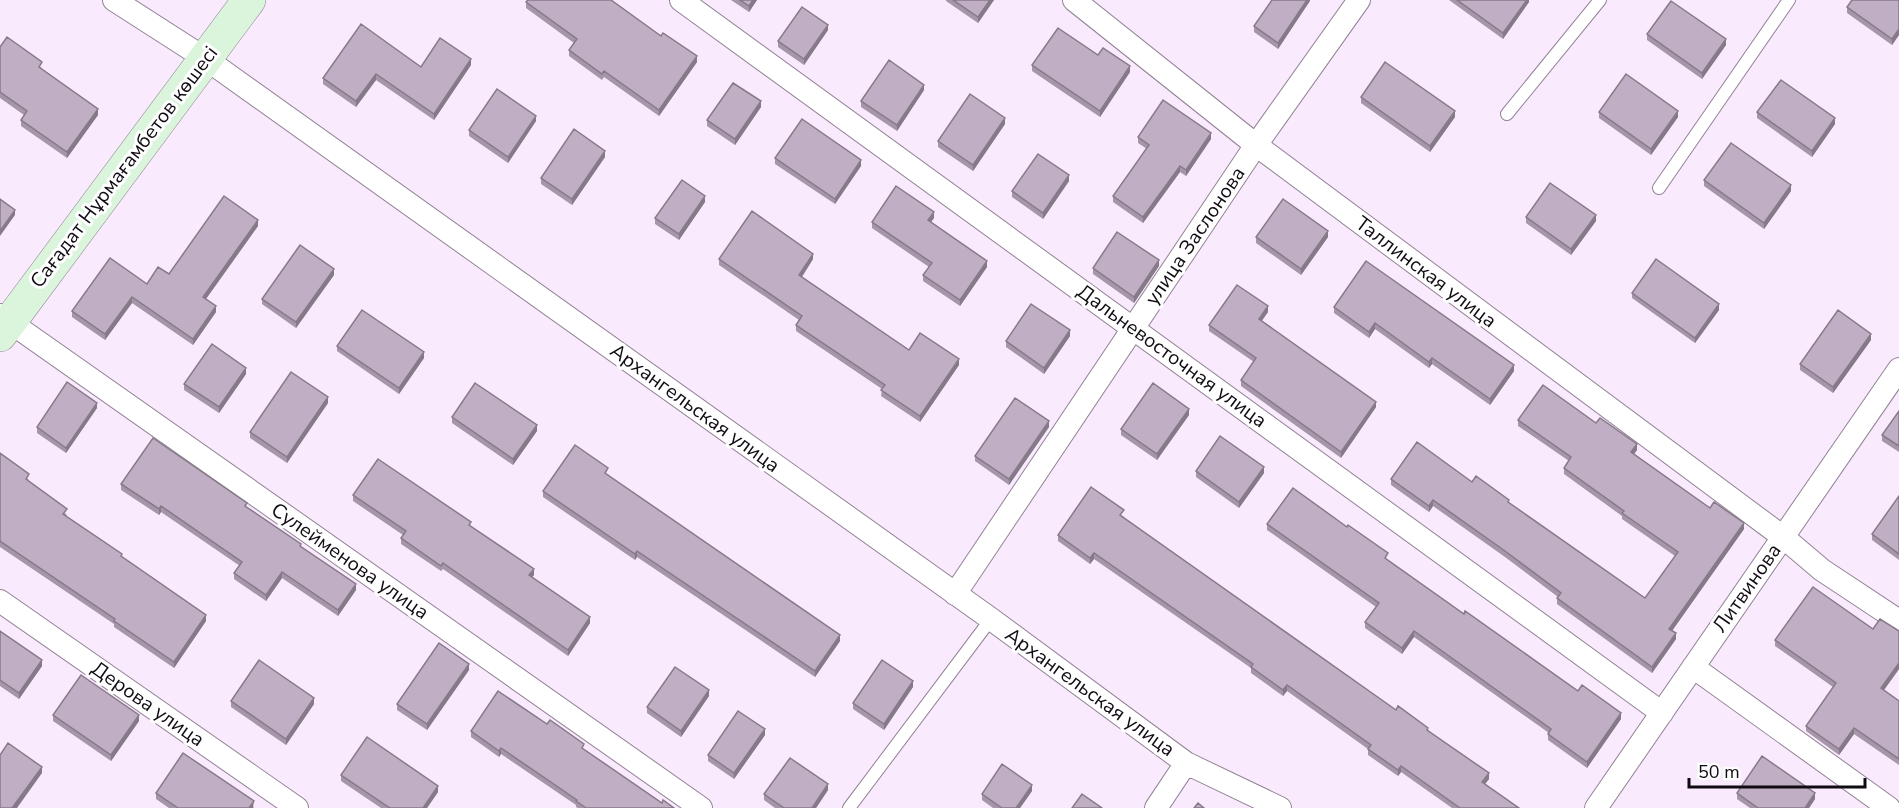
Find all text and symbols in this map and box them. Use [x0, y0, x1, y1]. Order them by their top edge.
street label: Сағадат Нұрмағамбетов көшесі [24, 41, 224, 293]
street label: улица Заслонова [1139, 161, 1251, 311]
street label: Таллинская улица [1350, 210, 1502, 334]
street label: Дальневосточная улица [1072, 278, 1272, 434]
street label: Архангельская улица [605, 337, 785, 479]
street label: Сулейменова улица [266, 496, 434, 626]
street label: Литвинова [1706, 538, 1788, 638]
street label: Архангельская улица [1000, 621, 1180, 763]
street label: Дерова улица [86, 655, 210, 753]
scale bar [1689, 751, 1864, 789]
text: 50 m [1698, 760, 1740, 784]

